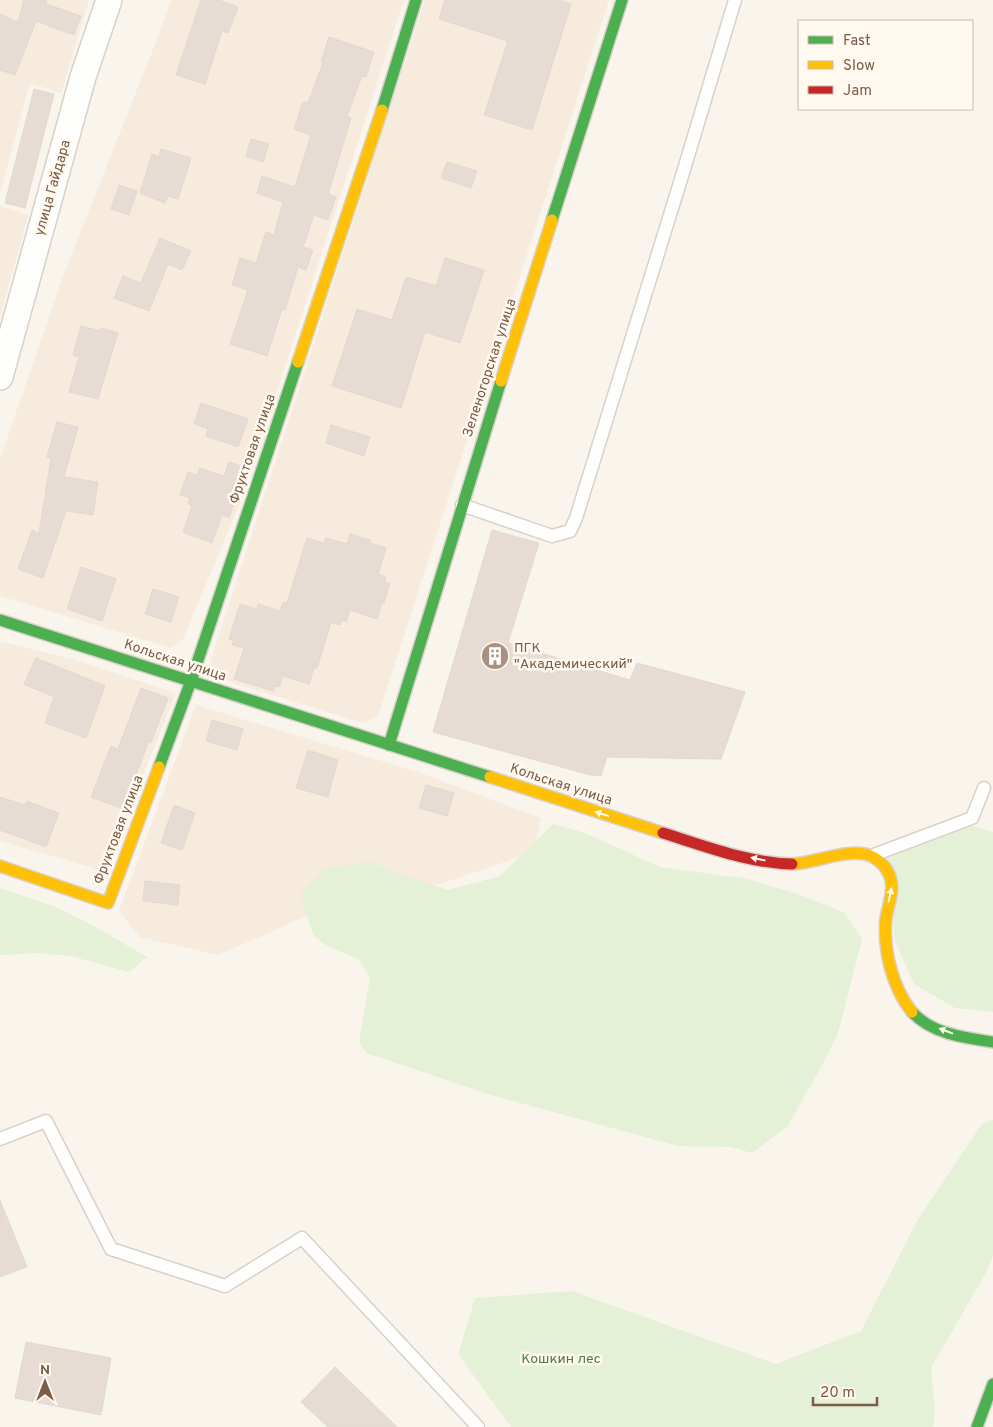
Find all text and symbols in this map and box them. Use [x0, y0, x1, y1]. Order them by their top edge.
legend [798, 20, 973, 110]
text: Fast [843, 32, 871, 51]
text: Slow [843, 57, 875, 76]
text: Jam [843, 82, 872, 101]
street label: улица Гайдара [31, 138, 75, 238]
street label: Зеленогорская улица [460, 297, 520, 439]
street label: Фруктовая улица [226, 392, 280, 506]
street label: Кольская улица [122, 636, 228, 686]
place label: ПГК "Академический" [514, 640, 632, 673]
building icon: ПГК "Академический" [480, 641, 510, 671]
street label: Кольская улица [508, 760, 614, 810]
street label: Фруктовая улица [90, 773, 148, 887]
one-way arrow [594, 810, 609, 818]
one-way arrow [750, 855, 765, 863]
one-way arrow [886, 886, 894, 902]
one-way arrow [938, 1027, 953, 1034]
park label: Кошкин лес [521, 1351, 601, 1368]
north arrow [20, 1357, 70, 1407]
text: N [40, 1362, 50, 1379]
scale bar [813, 1374, 877, 1406]
text: 20 m [820, 1384, 855, 1403]

